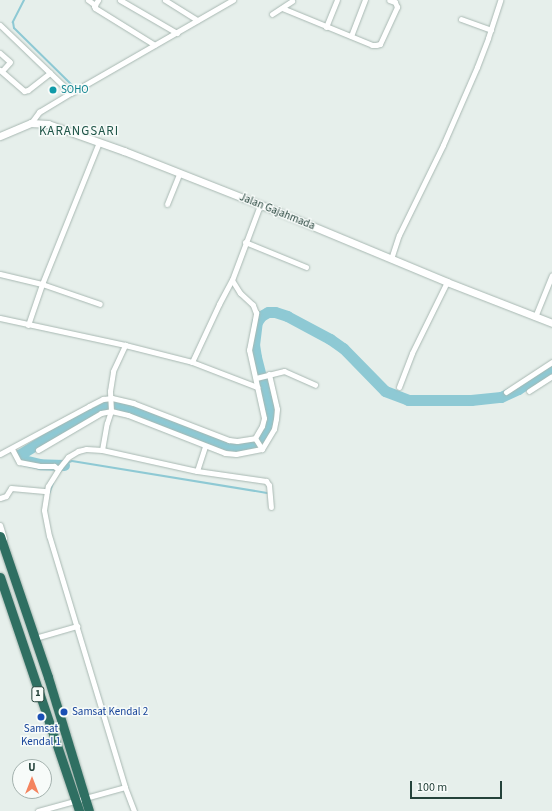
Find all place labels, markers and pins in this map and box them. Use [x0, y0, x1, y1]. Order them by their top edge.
place label: SOHO [61, 83, 89, 97]
marker: SOHO [48, 85, 58, 95]
place label: Samsat Kendal 2 [72, 705, 148, 719]
marker: Samsat Kendal 2 [59, 707, 69, 717]
marker: Samsat Kendal 1 [36, 712, 46, 722]
place label: Samsat Kendal 1 [21, 723, 61, 749]

